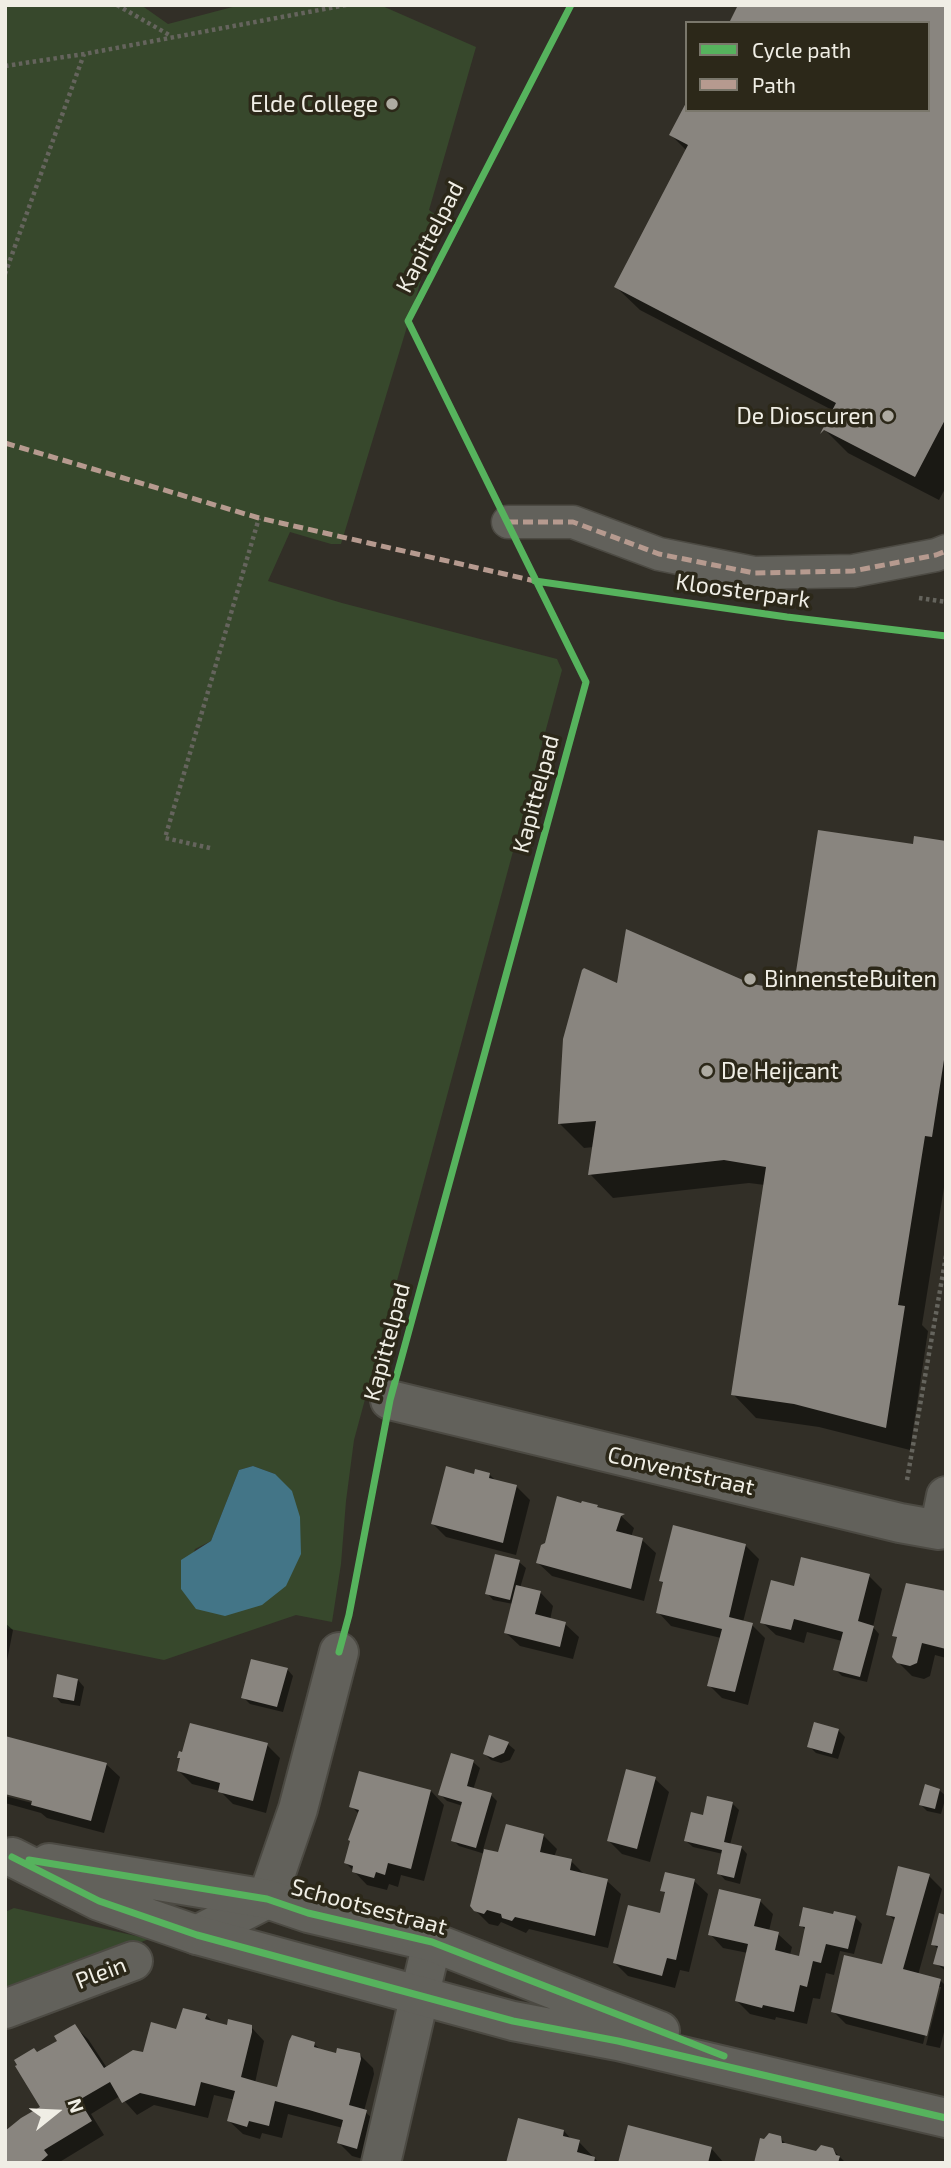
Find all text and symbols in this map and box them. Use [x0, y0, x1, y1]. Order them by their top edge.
legend [685, 21, 930, 112]
text: Cycle path [752, 37, 851, 62]
text: Path [752, 72, 796, 97]
place label: Elde College [250, 90, 378, 118]
marker: Elde College [384, 96, 400, 112]
street label: Kapittelpad [390, 177, 470, 297]
place label: De Dioscuren [737, 402, 874, 430]
marker: De Dioscuren [880, 408, 896, 424]
street label: Kloosterpark [674, 568, 812, 614]
street label: Kapittelpad [507, 732, 565, 856]
place label: BinnensteBuiten [764, 965, 937, 993]
marker: BinnensteBuiten [742, 971, 758, 987]
place label: De Heijcant [721, 1057, 839, 1085]
marker: De Heijcant [699, 1063, 715, 1079]
street label: Kapittelpad [358, 1280, 416, 1404]
street label: Conventstraat [605, 1441, 757, 1501]
street label: Schootsestraat [288, 1873, 450, 1941]
street label: Plein [72, 1951, 130, 1995]
north arrow [21, 2077, 91, 2147]
text: N [63, 2095, 90, 2115]

